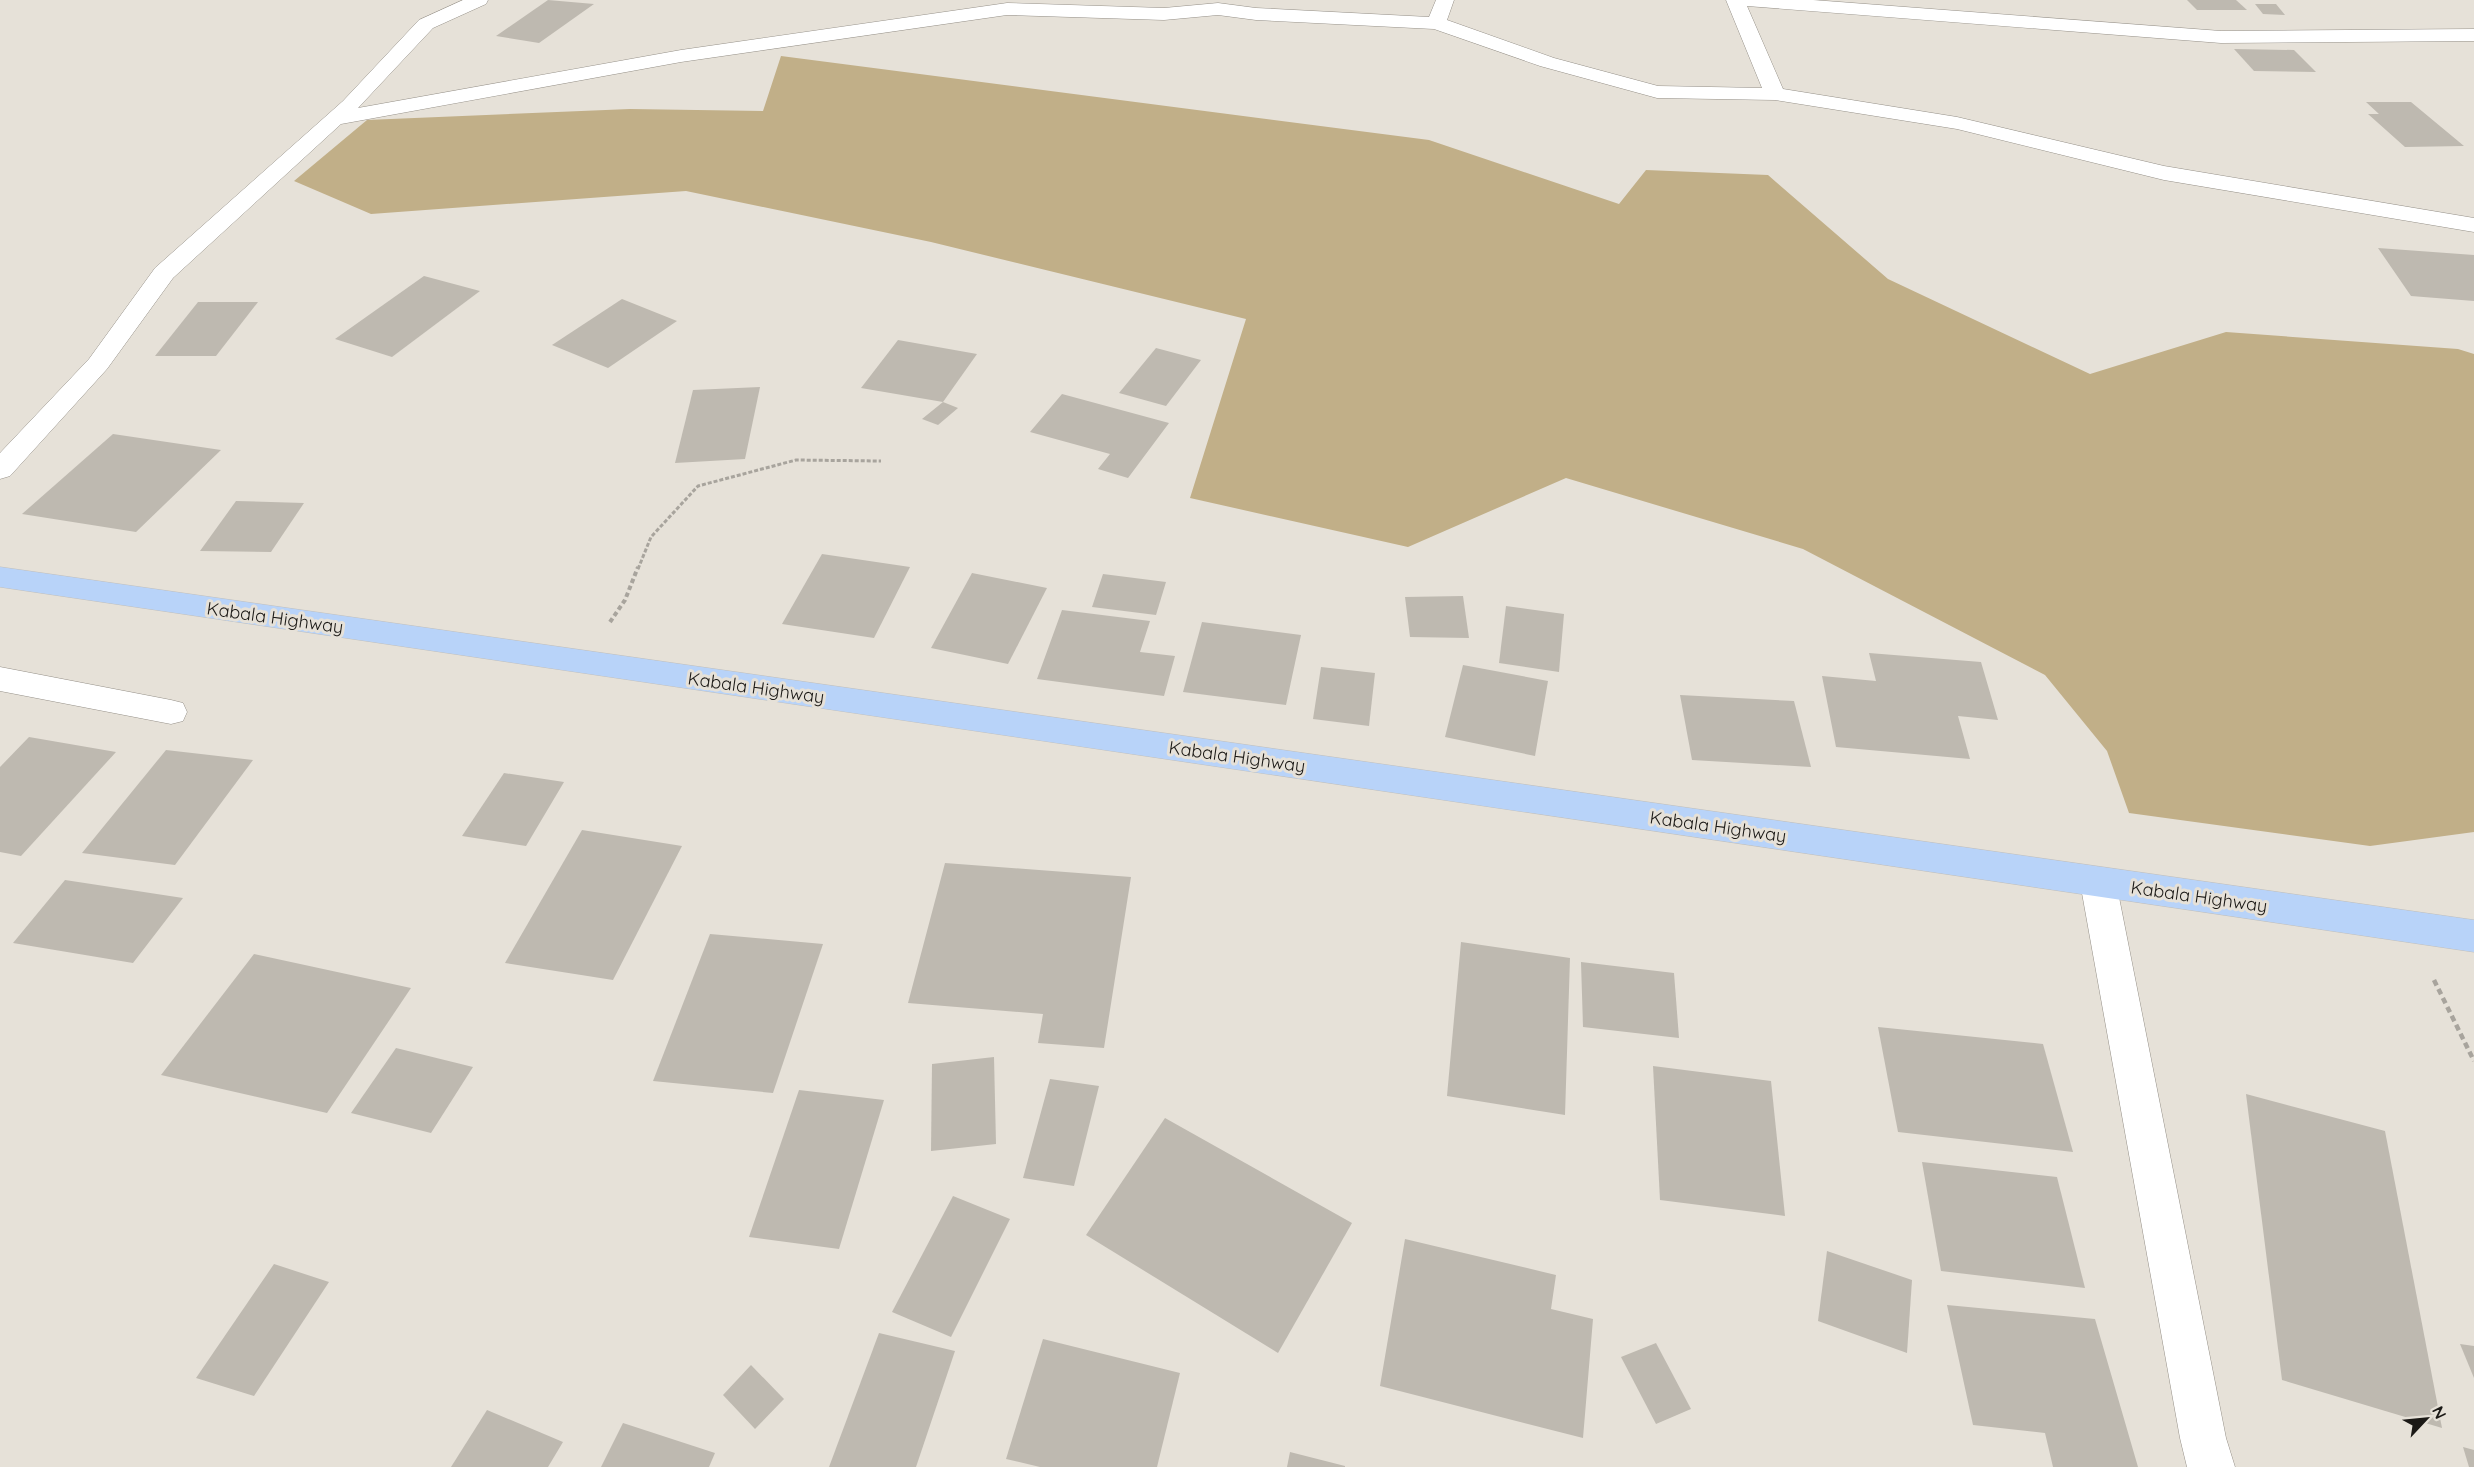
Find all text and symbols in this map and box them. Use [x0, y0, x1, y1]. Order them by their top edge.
street label: Kabala Highway [205, 597, 345, 638]
street label: Kabala Highway [686, 667, 826, 708]
street label: Kabala Highway [1167, 736, 1307, 777]
street label: Kabala Highway [1648, 806, 1788, 847]
street label: Kabala Highway [2129, 876, 2269, 917]
north arrow [2396, 1389, 2456, 1449]
text: N [2428, 1403, 2451, 1422]

